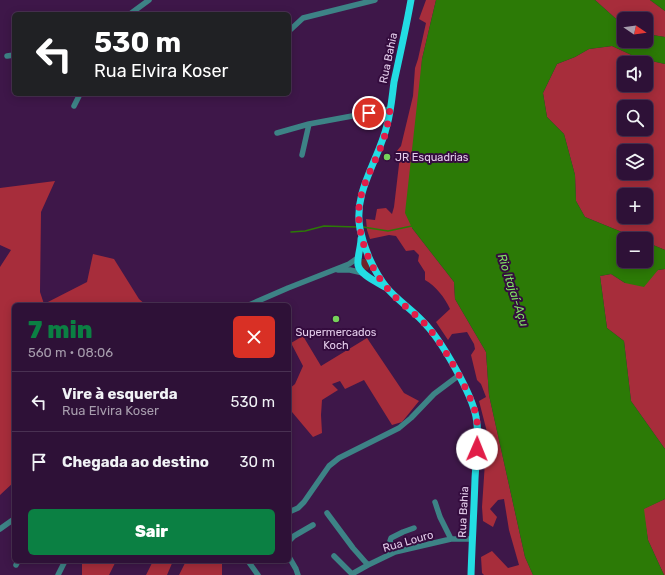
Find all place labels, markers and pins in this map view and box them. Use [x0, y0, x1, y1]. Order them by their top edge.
pin [352, 96, 386, 130]
place label: JR Esquadrias [395, 151, 469, 164]
marker: JR Esquadrias [382, 152, 392, 162]
marker: Supermercados Koch [331, 314, 341, 324]
place label: Supermercados Koch [296, 326, 377, 352]

